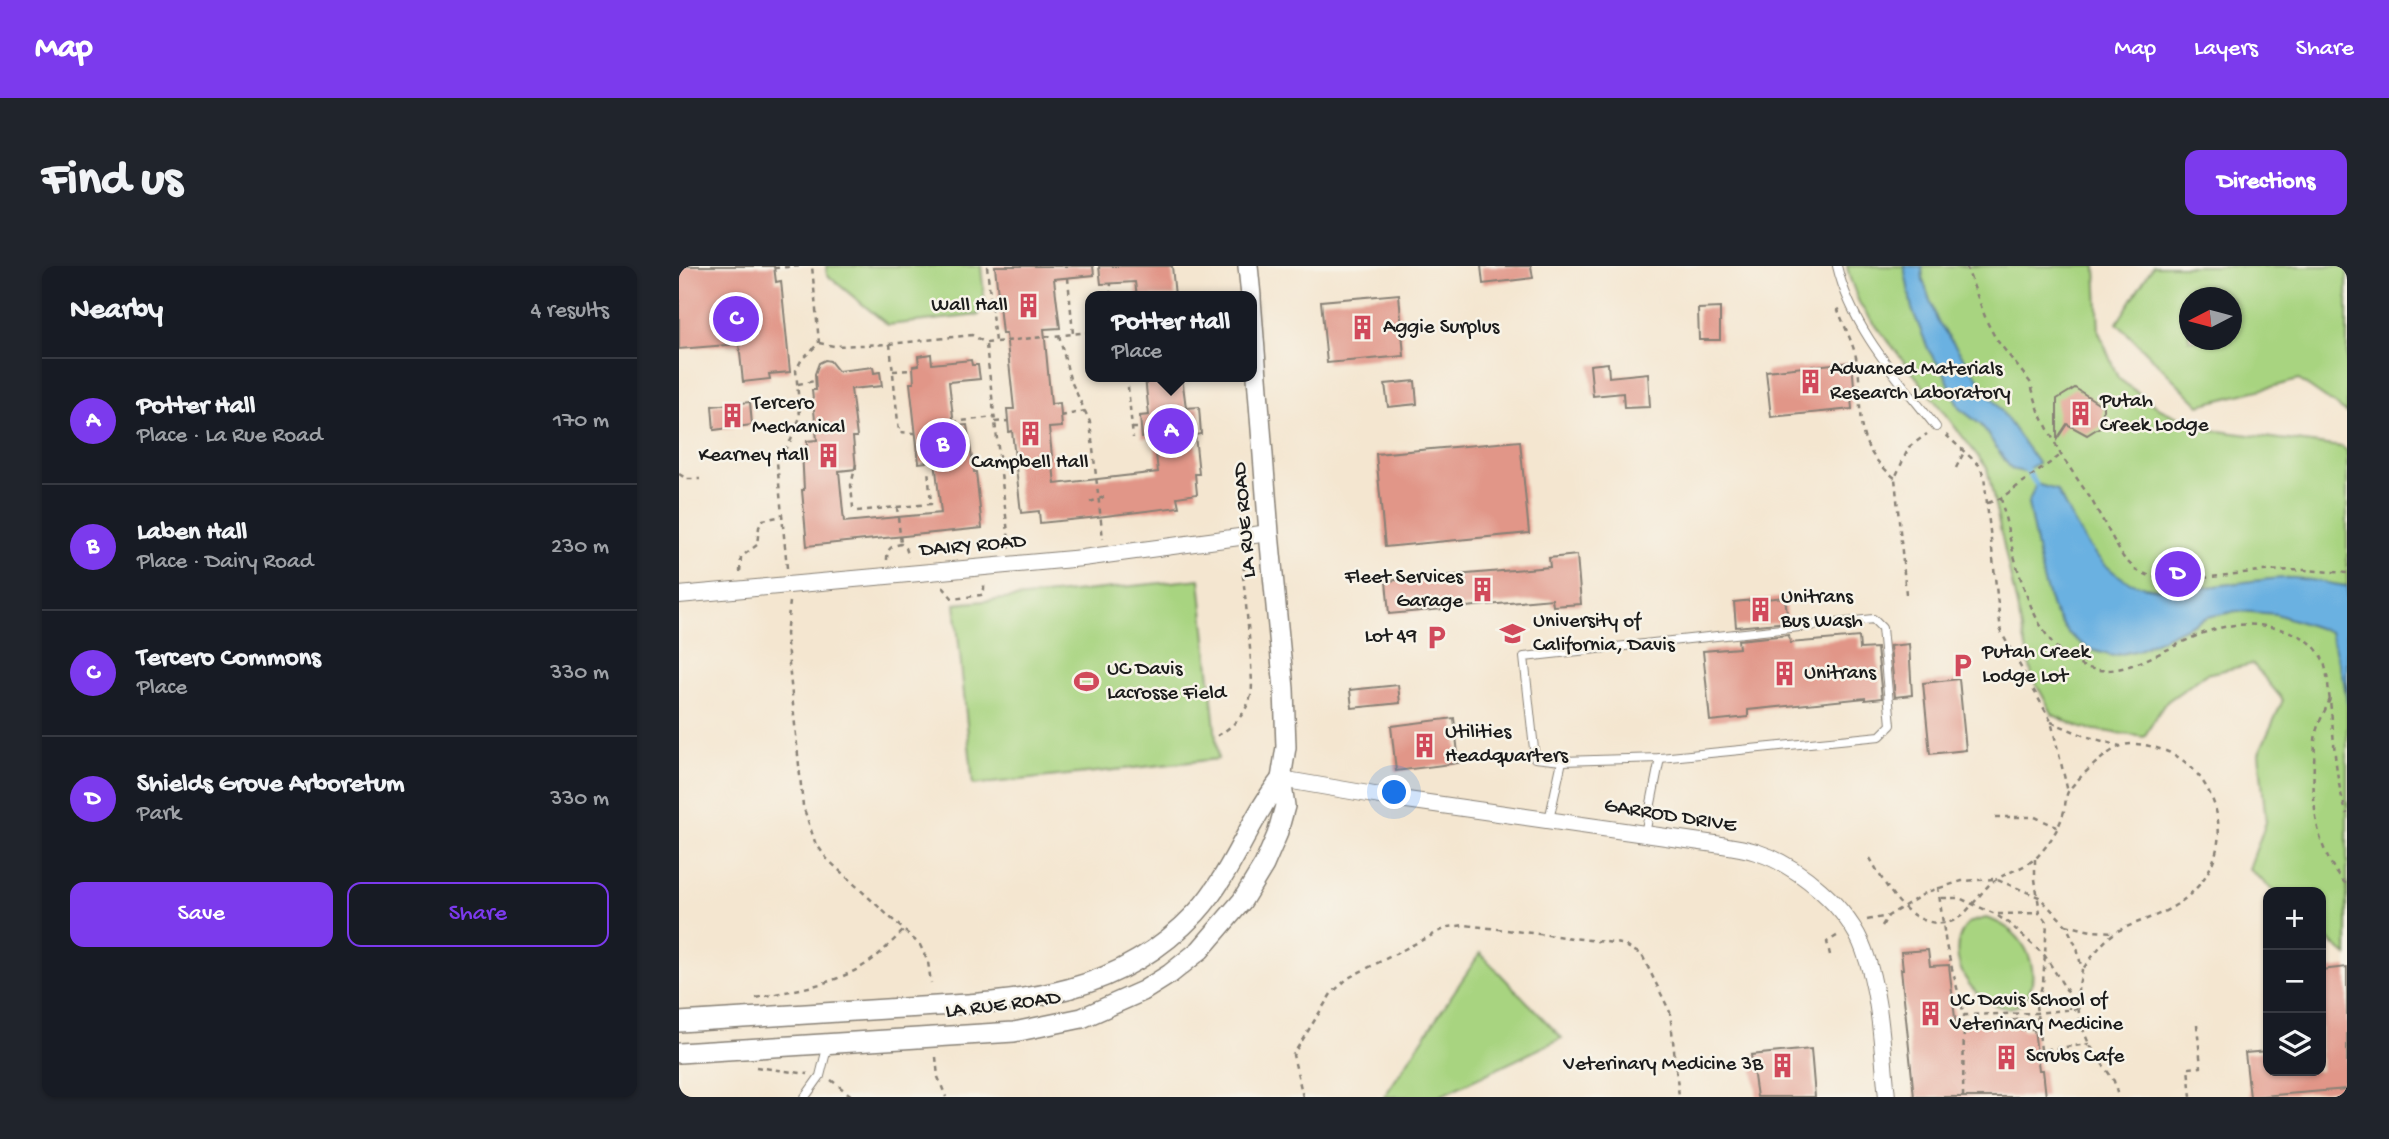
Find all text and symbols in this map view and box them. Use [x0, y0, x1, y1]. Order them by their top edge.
text: Map [35, 30, 92, 68]
text: Map [2114, 35, 2156, 64]
text: Layers [2194, 35, 2258, 64]
text: Share [2296, 35, 2354, 64]
button: Directions [2185, 150, 2347, 215]
text: Find us [42, 153, 182, 211]
north arrow [2179, 287, 2242, 350]
popup [1085, 291, 1257, 382]
building icon: Wall Hall [1014, 292, 1042, 320]
pin: C [713, 293, 759, 345]
text: Nearby [70, 294, 163, 329]
place label: Wall Hall [931, 294, 1008, 319]
text: 4 results [530, 298, 609, 325]
text: Potter Hall [1112, 308, 1230, 339]
building icon: Aggie Surplus [1349, 314, 1377, 342]
place label: Aggie Surplus [1383, 316, 1500, 341]
text: Place [1112, 339, 1162, 366]
place label: Advanced Materials Research Laboratory [1830, 358, 2011, 407]
building icon: Advanced Materials Research Laboratory [1796, 368, 1824, 396]
place label: Putah Creek Lodge [2099, 390, 2210, 439]
text: Potter Hall [137, 392, 256, 423]
place label: Tercero Mechanical [751, 392, 845, 441]
building icon: Putah Creek Lodge [2066, 400, 2094, 428]
building icon: Tercero Mechanical [718, 402, 746, 430]
pin: A [1148, 405, 1194, 457]
text: A [86, 408, 100, 435]
text: 170 m [553, 408, 609, 435]
pin: B [920, 419, 966, 471]
building icon: Campbell Hall [1016, 420, 1044, 448]
text: Place · La Rue Road [137, 423, 322, 450]
building icon: Kearney Hall [815, 442, 843, 470]
place label: Kearney Hall [698, 444, 809, 469]
place label: Campbell Hall [971, 451, 1089, 476]
street label: LA RUE ROAD [1228, 461, 1264, 579]
text: Laben Hall [137, 518, 247, 549]
street label: DAIRY ROAD [917, 530, 1027, 564]
text: B [87, 534, 99, 561]
text: 230 m [551, 534, 609, 561]
pin: D [2155, 548, 2201, 600]
text: Place · Dairy Road [137, 549, 313, 576]
place label: Fleet Services Garage [1344, 566, 1464, 615]
building icon: Fleet Services Garage [1469, 576, 1497, 604]
place label: Unitrans Bus Wash [1780, 586, 1863, 635]
building icon: Unitrans Bus Wash [1747, 596, 1775, 624]
place label: University of California, Davis [1533, 610, 1676, 659]
school or university icon: University of California, Davis [1499, 620, 1527, 648]
parking icon: Lot 49 [1423, 623, 1451, 651]
place label: Lot 49 [1364, 625, 1417, 650]
place label: Putah Creek Lodge Lot [1981, 641, 2092, 690]
text: Tercero Commons [137, 644, 321, 675]
parking icon: Putah Creek Lodge Lot [1948, 651, 1976, 679]
place label: UC Davis Lacrosse Field [1107, 658, 1228, 707]
text: C [87, 660, 99, 687]
text: 330 m [550, 660, 609, 687]
building icon: Unitrans [1770, 660, 1798, 688]
place label: Unitrans [1804, 662, 1877, 687]
sports icon: UC Davis Lacrosse Field [1073, 668, 1101, 696]
text: Place [137, 675, 187, 702]
place label: Utilities Headquarters [1445, 721, 1569, 770]
building icon: Utilities Headquarters [1411, 731, 1439, 759]
text: Shields Grove Arboretum [137, 770, 405, 801]
your location [1377, 775, 1411, 809]
text: D [86, 786, 101, 813]
text: 330 m [550, 786, 609, 813]
street label: GARROD DRIVE [1602, 794, 1739, 840]
text: Park [137, 801, 181, 828]
button: Save [70, 882, 333, 947]
button: Share [347, 882, 609, 947]
map controls [2263, 887, 2326, 1076]
button: + [2263, 887, 2326, 950]
button: − [2263, 950, 2326, 1013]
street label: LA RUE ROAD [944, 986, 1062, 1025]
place label: UC Davis School of Veterinary Medicine [1949, 989, 2124, 1038]
building icon: UC Davis School of Veterinary Medicine [1916, 999, 1944, 1027]
button: layers [2263, 1013, 2326, 1076]
building icon: Scrubs Cafe [1992, 1043, 2020, 1071]
place label: Scrubs Cafe [2026, 1045, 2125, 1070]
building icon: Veterinary Medicine 3B [1769, 1051, 1797, 1079]
place label: Veterinary Medicine 3B [1562, 1053, 1764, 1078]

